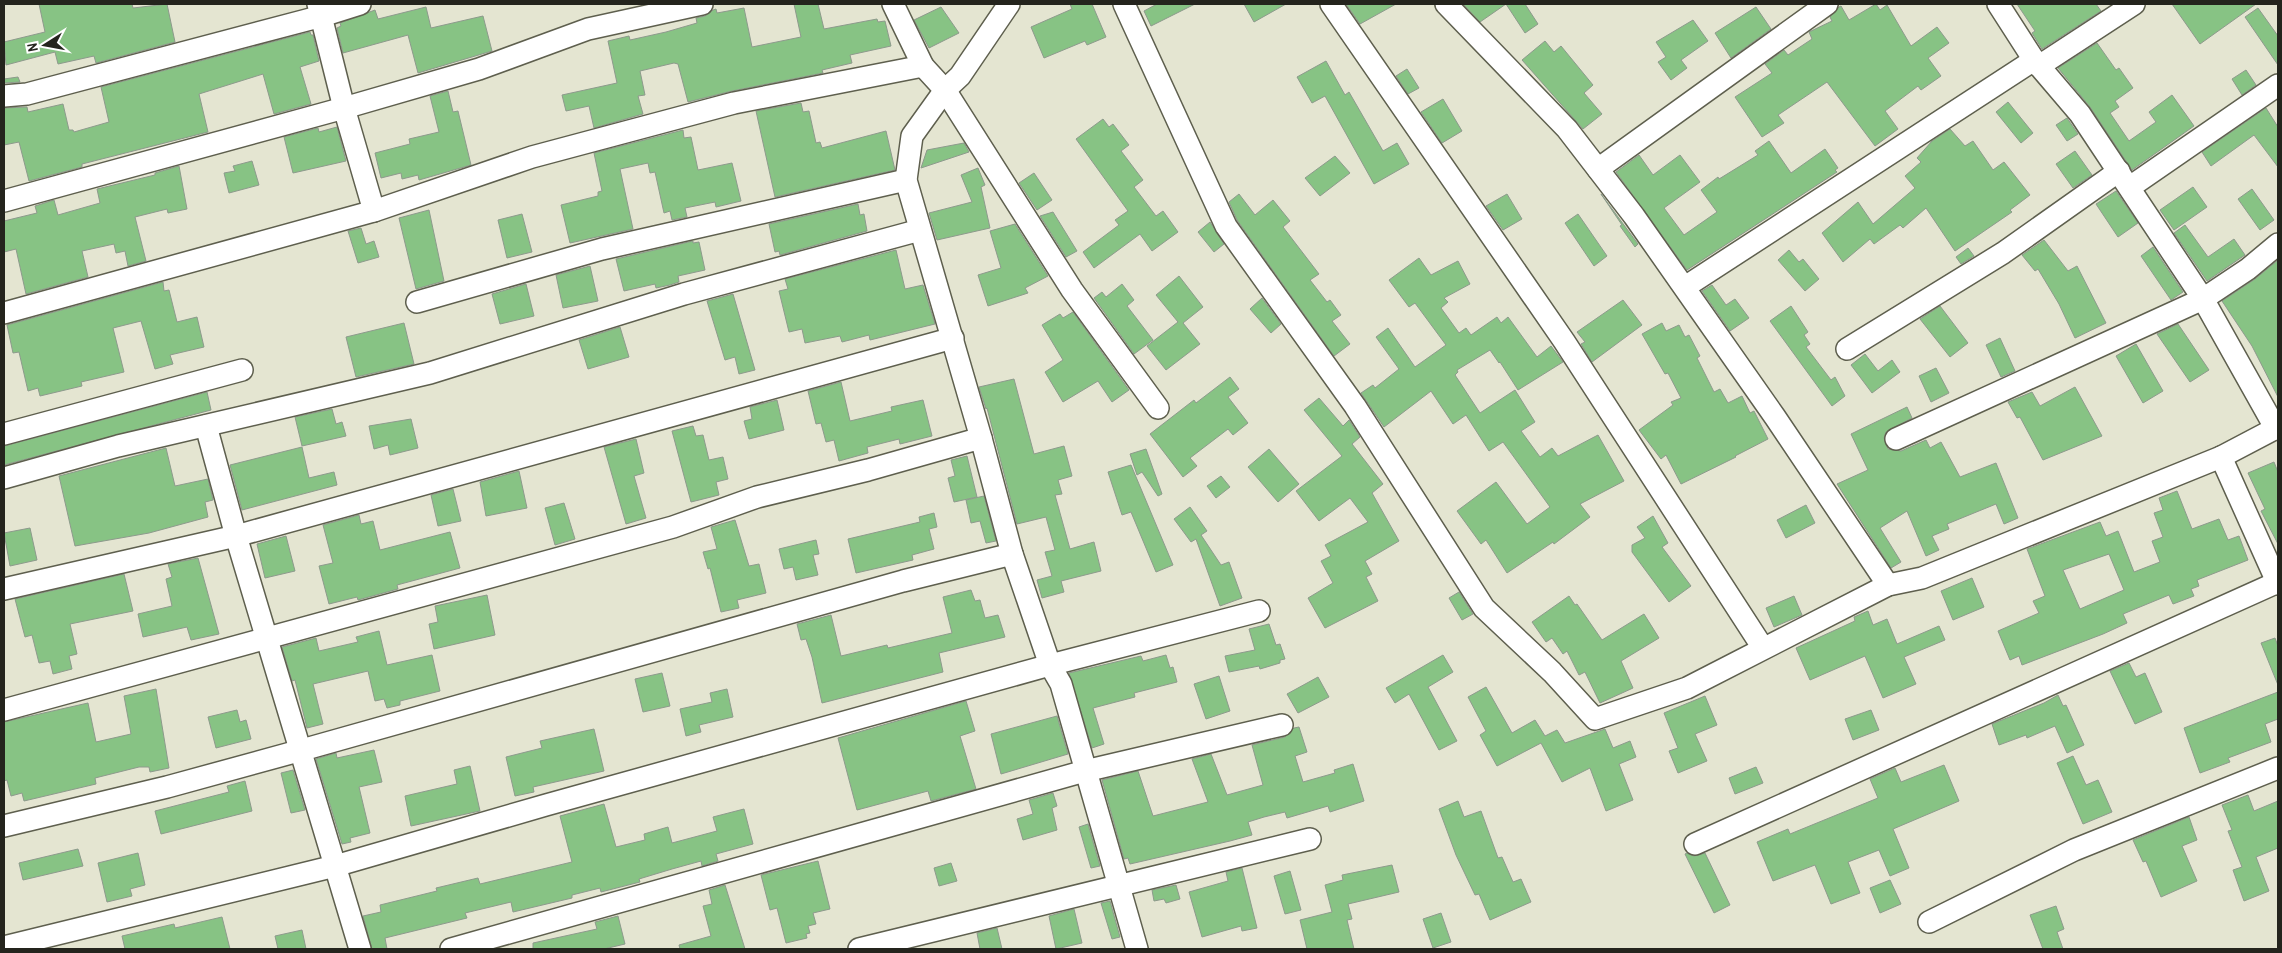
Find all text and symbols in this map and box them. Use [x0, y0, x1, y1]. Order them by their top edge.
north arrow [20, 20, 70, 70]
text: N [23, 42, 42, 53]

